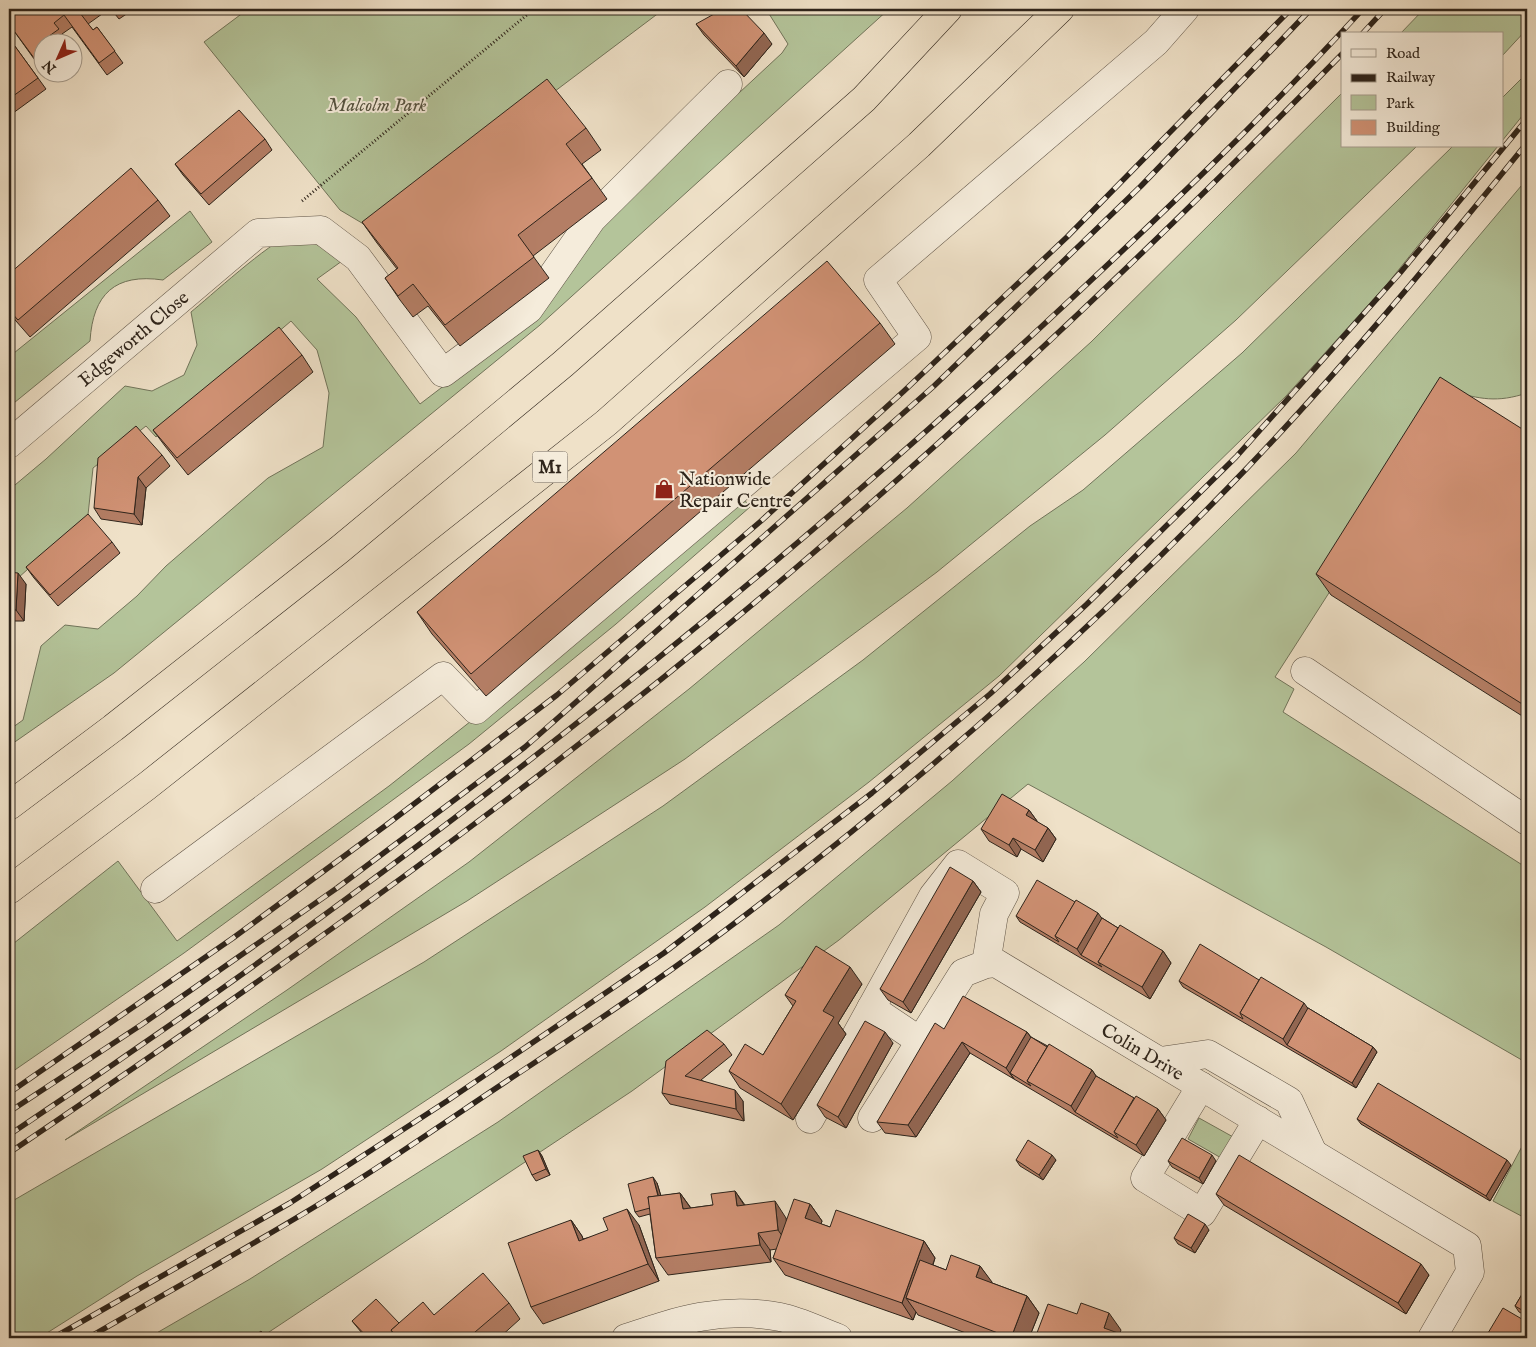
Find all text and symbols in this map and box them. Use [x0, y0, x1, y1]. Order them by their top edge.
north arrow [32, 32, 82, 82]
legend [1341, 32, 1504, 148]
text: Road [1386, 44, 1421, 63]
text: N [39, 56, 61, 78]
text: Railway [1386, 68, 1436, 87]
park label: Malcolm Park [328, 94, 427, 118]
text: Park [1386, 94, 1416, 113]
text: Building [1386, 118, 1441, 137]
street label: Edgeworth Close [74, 286, 195, 393]
road number: M1 [532, 452, 568, 482]
place label: Nationwide Repair Centre [679, 468, 792, 514]
shop icon: Nationwide Repair Centre [653, 478, 675, 500]
street label: Colin Drive [1096, 1019, 1188, 1087]

